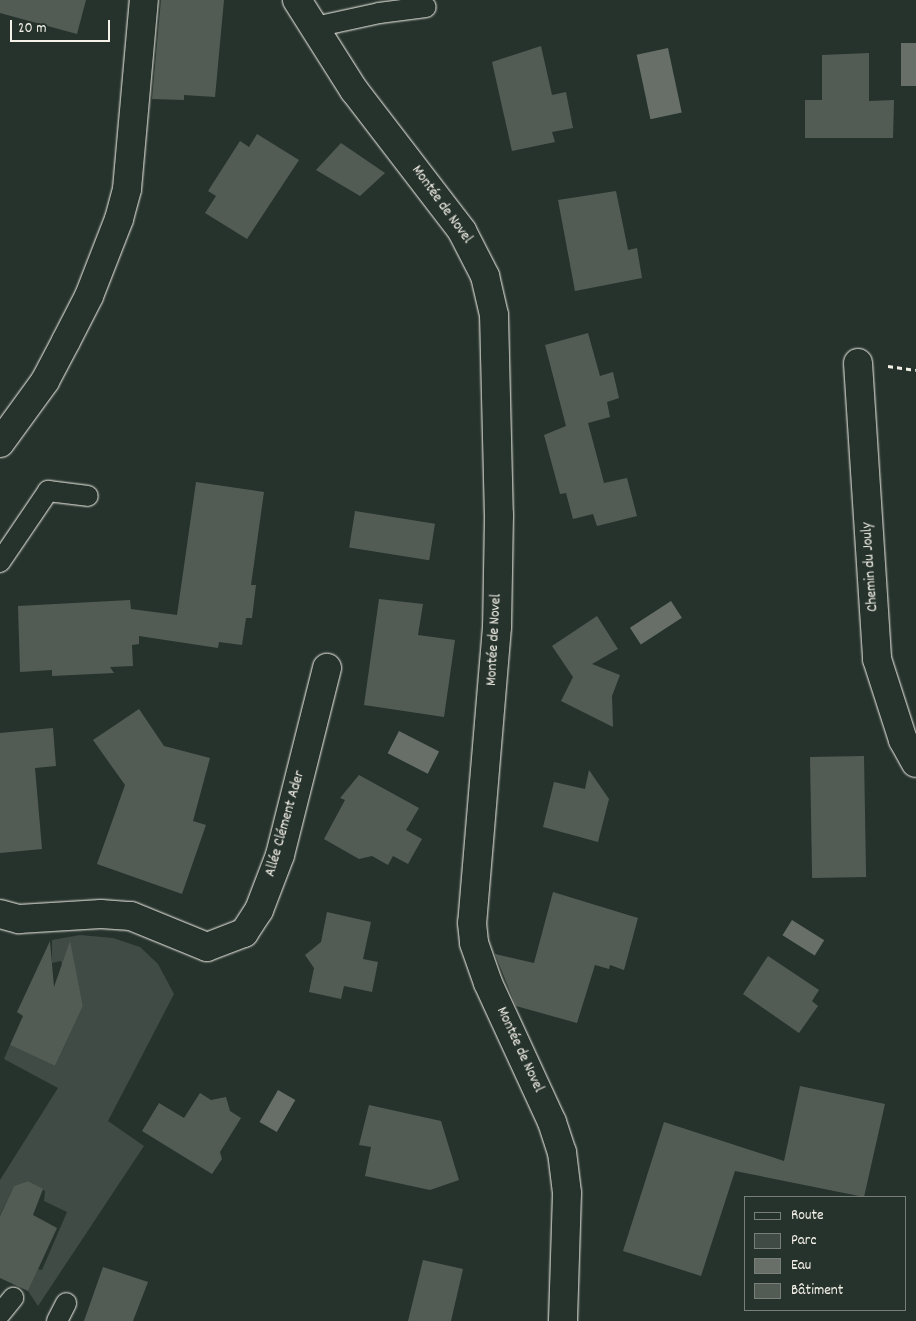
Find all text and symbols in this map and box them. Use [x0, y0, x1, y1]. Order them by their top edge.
scale bar [12, 10, 112, 42]
text: 20 m [18, 18, 46, 40]
street label: Montée de Novel [407, 162, 475, 248]
street label: Chemin du Jouly [859, 522, 883, 612]
street label: Montée de Novel [484, 594, 506, 686]
street label: Allée Clément Ader [262, 769, 310, 879]
street label: Montée de Novel [491, 1005, 547, 1095]
legend [744, 1196, 906, 1311]
text: Route [791, 1205, 824, 1227]
text: Parc [791, 1230, 816, 1252]
text: Eau [791, 1255, 811, 1277]
text: Bâtiment [791, 1280, 843, 1302]

